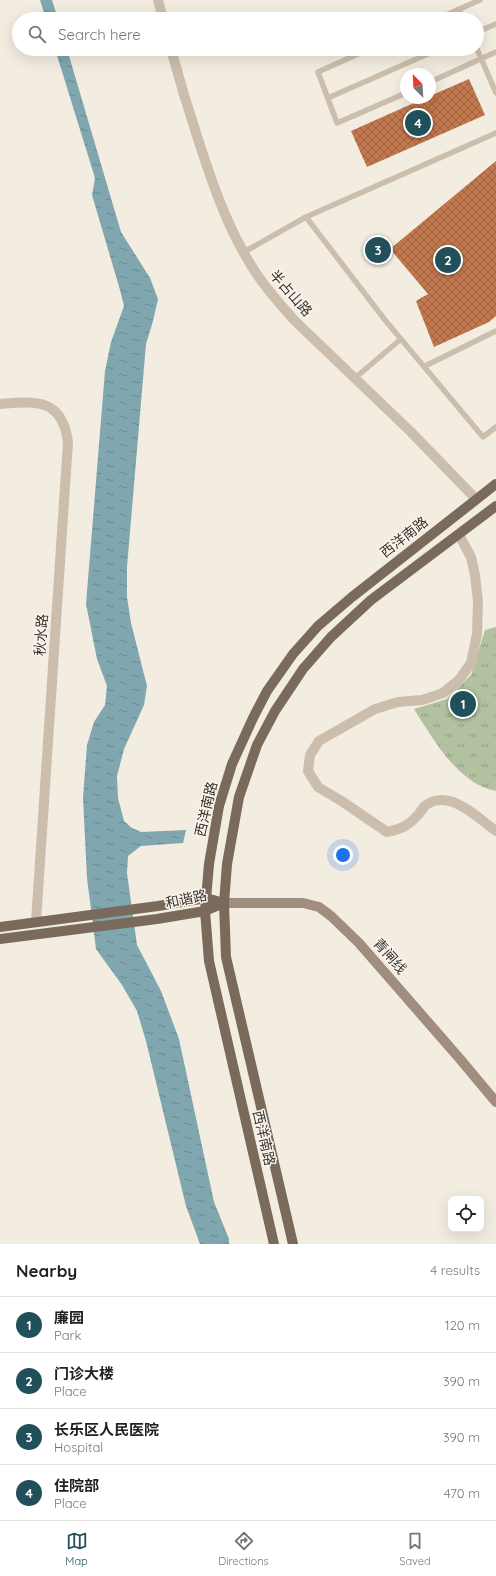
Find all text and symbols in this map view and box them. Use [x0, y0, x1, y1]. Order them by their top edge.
search box [12, 12, 484, 56]
icon: search [26, 23, 48, 45]
text: Search here [58, 25, 141, 44]
north arrow [400, 68, 436, 104]
pin: 4 [405, 108, 431, 138]
pin: 3 [365, 235, 391, 265]
pin: 2 [435, 245, 461, 275]
street label: 半占山路 [266, 266, 316, 320]
street label: 西洋南路 [376, 513, 432, 561]
street label: 秋水路 [31, 613, 51, 657]
pin: 1 [450, 689, 476, 719]
street label: 西洋南路 [191, 780, 221, 838]
your location [333, 845, 353, 865]
street label: 和谐路 [164, 886, 208, 912]
street label: 青闸线 [369, 934, 411, 978]
street label: 西洋南路 [249, 1109, 279, 1167]
map controls [448, 1196, 484, 1232]
button: locate [448, 1196, 484, 1232]
text: Nearby [16, 1260, 77, 1281]
text: 4 results [430, 1262, 480, 1278]
text: 廉园 [54, 1308, 84, 1327]
text: 1 [26, 1317, 32, 1333]
text: 120 m [445, 1317, 480, 1333]
text: Park [54, 1327, 82, 1343]
text: 门诊大楼 [54, 1364, 114, 1383]
text: 2 [25, 1373, 33, 1389]
text: 390 m [443, 1373, 480, 1389]
text: Place [54, 1383, 87, 1399]
text: 长乐区人民医院 [54, 1420, 159, 1439]
text: 3 [26, 1429, 32, 1445]
text: 390 m [443, 1429, 480, 1445]
text: Hospital [54, 1439, 103, 1455]
text: 住院部 [54, 1476, 99, 1495]
text: 4 [25, 1485, 33, 1501]
text: 470 m [444, 1485, 480, 1501]
text: Place [54, 1495, 87, 1511]
tab: Map [65, 1530, 88, 1568]
tab: Directions [218, 1530, 269, 1568]
tab: Saved [399, 1530, 431, 1568]

